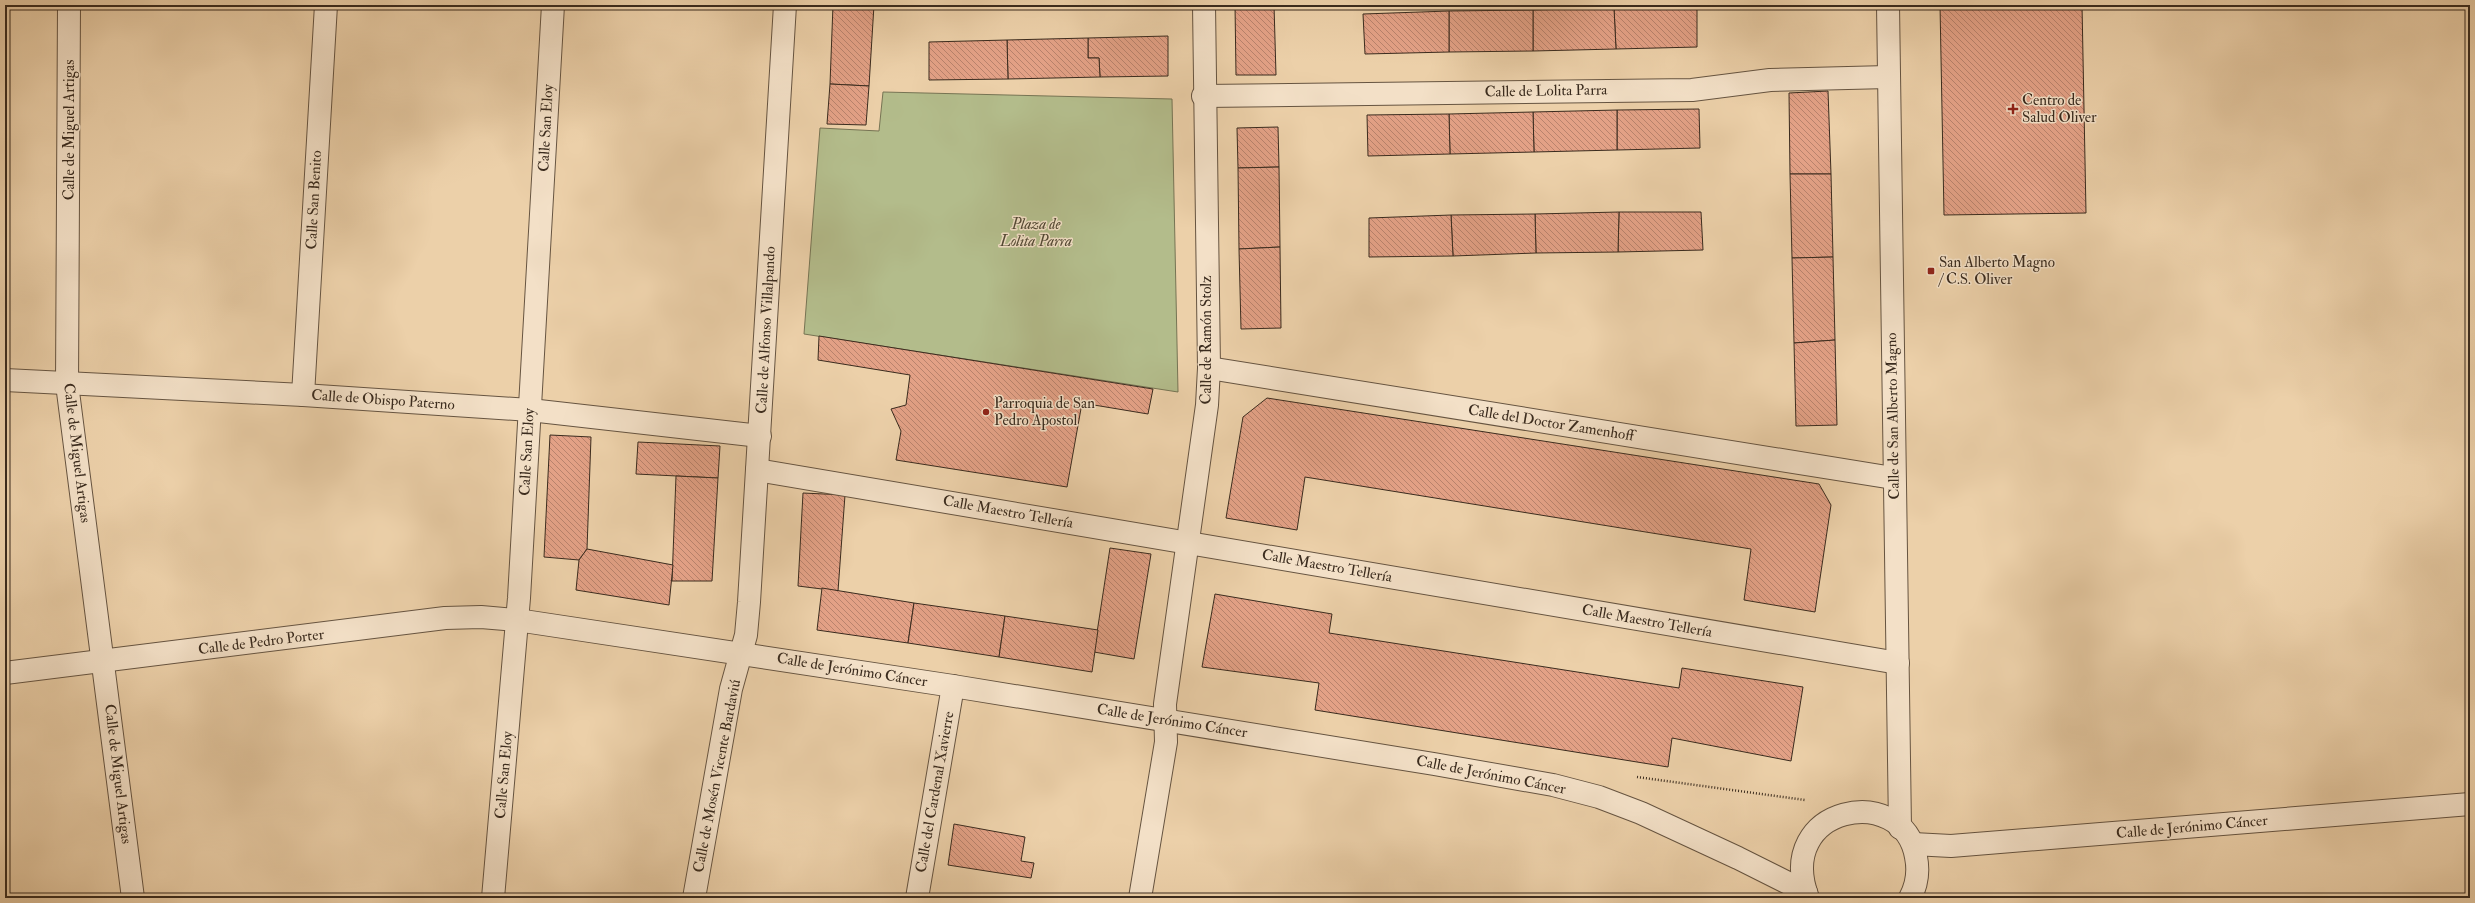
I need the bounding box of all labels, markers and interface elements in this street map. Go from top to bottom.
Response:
street label: Calle de Miguel Artigas [60,60,79,200]
street label: Calle de Lolita Parra [1484,80,1608,102]
street label: Calle San Eloy [534,83,558,172]
place label: Centro de Salud Oliver [2022,91,2097,127]
marker: Centro de Salud Oliver [2007,103,2019,115]
street label: Calle San Benito [302,150,326,250]
park label: Plaza de Lolita Parra [999,215,1072,251]
street label: Calle de Alfonso Villalpando [752,246,781,414]
place label: San Alberto Magno / C.S. Oliver [1938,253,2055,289]
marker: San Alberto Magno / C.S. Oliver [1926,266,1936,276]
street label: Calle de Ramón Stolz [1197,276,1216,404]
street label: Calle de San Alberto Magno [1882,332,1904,500]
street label: Calle de Miguel Artigas [59,382,95,524]
street label: Calle de Obispo Paterno [311,386,455,415]
place label: Parroquia de San Pedro Apostol [994,394,1095,431]
street label: Calle del Doctor Zamenhoff [1467,400,1638,446]
street label: Calle San Eloy [515,407,539,496]
marker: Parroquia de San Pedro Apostol [981,407,991,417]
street label: Calle Maestro Tellería [941,491,1076,533]
street label: Calle Maestro Tellería [1260,545,1395,587]
street label: Calle Maestro Tellería [1580,600,1715,642]
street label: Calle de Pedro Porter [197,625,325,659]
street label: Calle de Jerónimo Cáncer [775,649,929,692]
street label: Calle de Mosén Vicente Bardaviú [689,678,745,874]
street label: Calle de Jerónimo Cáncer [1095,700,1249,743]
street label: Calle de Miguel Artigas [100,703,136,845]
street label: Calle del Cardenal Xavierre [911,710,959,874]
street label: Calle San Eloy [491,730,517,820]
street label: Calle de Jerónimo Cáncer [1414,751,1568,800]
street label: Calle de Jerónimo Cáncer [2115,811,2269,844]

